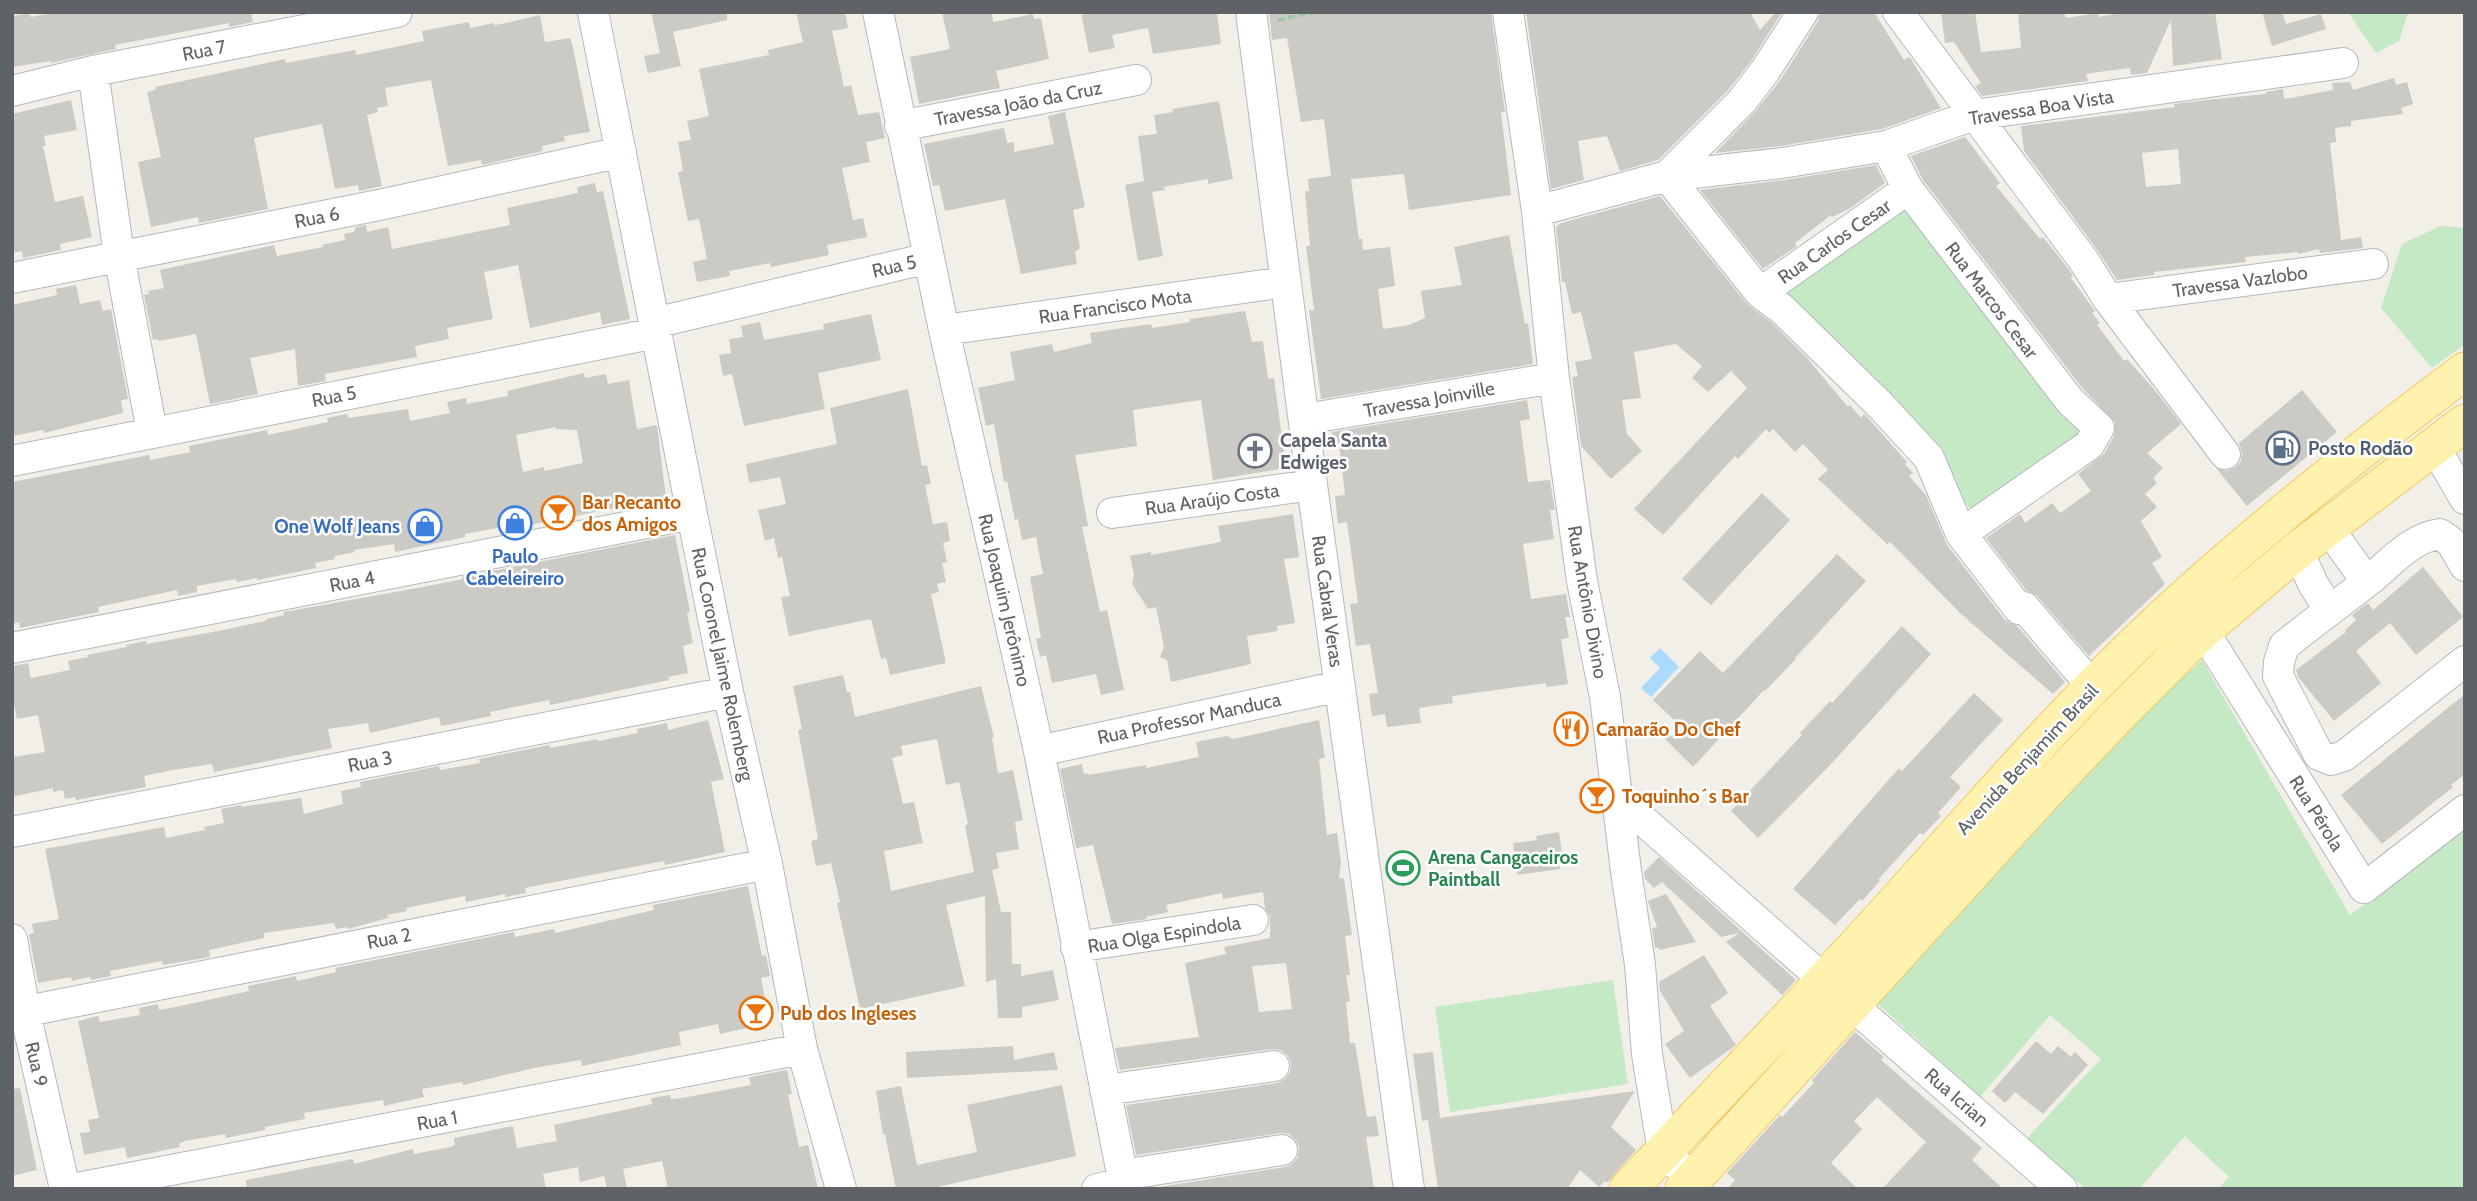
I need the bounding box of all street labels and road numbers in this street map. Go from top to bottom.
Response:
street label: Rua 7 [180,35,228,66]
street label: Travessa João da Cruz [932,76,1104,131]
street label: Travessa Boa Vista [1967,85,2115,130]
street label: Rua Carlos Cesar [1773,194,1895,289]
street label: Rua 6 [293,202,342,233]
street label: Rua Marcos Cesar [1940,237,2043,363]
street label: Rua 5 [870,250,919,283]
street label: Travessa Vazlobo [2171,261,2309,302]
street label: Rua Francisco Mota [1037,284,1193,329]
street label: Travessa Joinville [1362,377,1497,422]
street label: Rua 5 [310,381,358,412]
street label: Rua Araújo Costa [1143,479,1281,520]
street label: Rua Joaquim Jerônimo [973,512,1036,689]
street label: Rua Antônio Divino [1563,524,1612,680]
street label: Rua Cabral Veras [1307,534,1348,669]
street label: Rua Coronel Jaime Rolemberg [686,545,759,784]
street label: Rua 4 [328,566,377,597]
street label: Avenida Benjamim Brasil [1952,679,2104,839]
street label: Rua Professor Manduca [1095,688,1283,749]
street label: Rua 3 [346,746,394,777]
street label: Rua Pérola [2284,771,2349,855]
street label: Rua Olga Espindola [1086,911,1242,958]
street label: Rua 2 [365,923,413,954]
street label: Rua 9 [20,1039,53,1089]
street label: Rua Icrian [1920,1063,1993,1131]
street label: Rua 1 [415,1106,459,1135]

